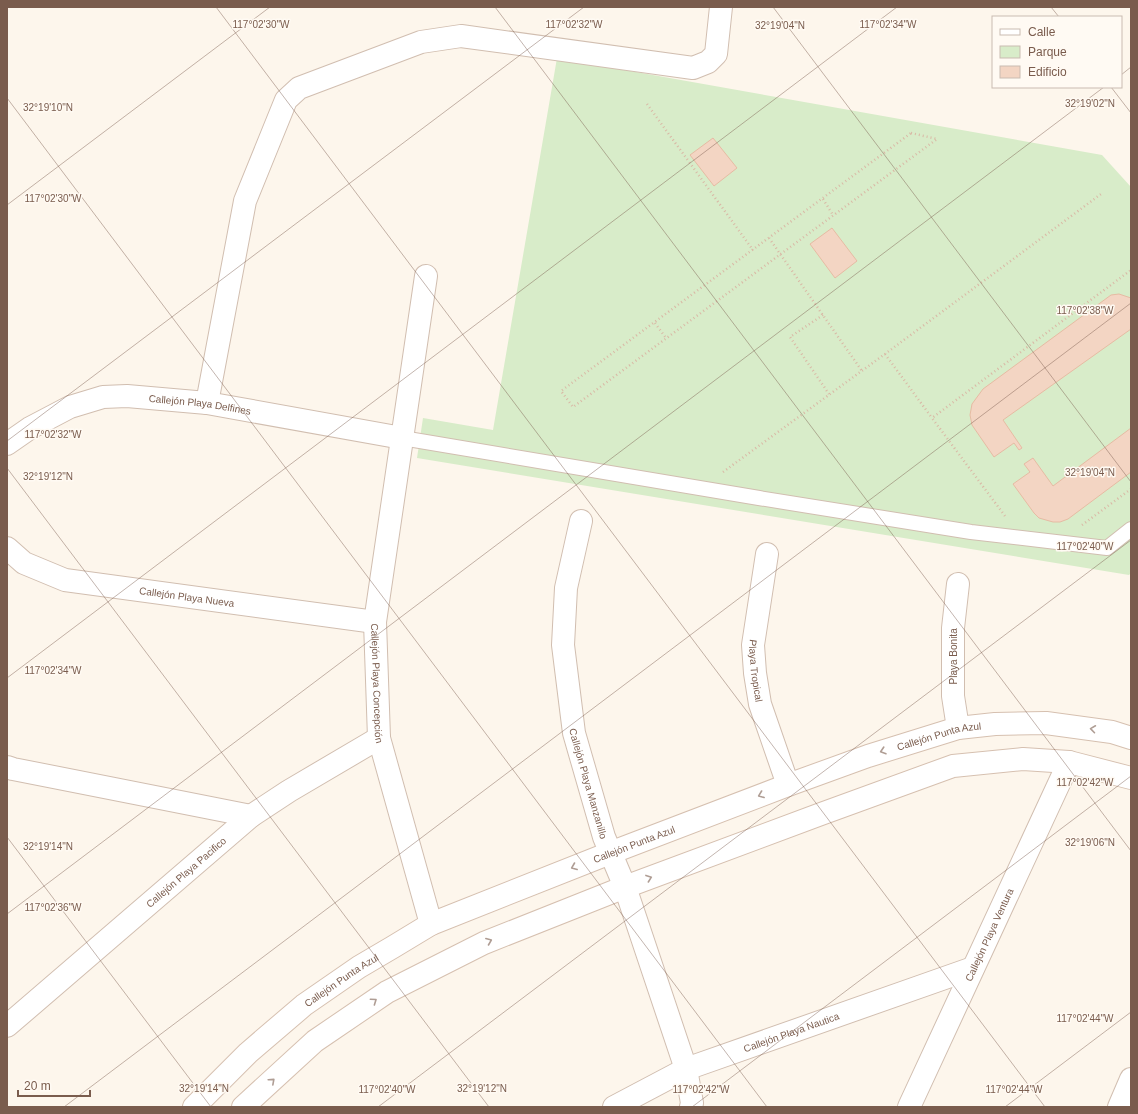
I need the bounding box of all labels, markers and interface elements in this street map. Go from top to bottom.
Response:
legend [992,16,1122,88]
text: 117°02'30"W [232,19,290,30]
text: 117°02'32"W [545,19,603,30]
text: 117°02'34"W [859,19,917,30]
text: 32°19'04"N [755,20,805,31]
text: Calle [1028,25,1056,39]
text: Parque [1028,45,1067,59]
text: Edificio [1028,65,1067,79]
text: 32°19'02"N [1065,98,1115,109]
text: 32°19'10"N [23,102,73,113]
text: 117°02'30"W [24,193,82,204]
text: 117°02'38"W [1056,305,1114,316]
street label: Callejón Playa Delfines [148,392,252,416]
text: 117°02'32"W [24,429,82,440]
text: 32°19'04"N [1065,467,1115,478]
text: 32°19'12"N [23,471,73,482]
text: 117°02'40"W [1056,541,1114,552]
street label: Callejón Playa Nueva [139,585,235,608]
street label: Callejón Playa Concepción [370,623,386,744]
street label: Playa Bonita [948,628,959,684]
street label: Playa Tropical [747,639,765,703]
text: 117°02'34"W [24,665,82,676]
street label: Callejón Punta Azul [896,720,982,752]
one-way arrow [1090,725,1096,734]
street label: Callejón Playa Manzanillo [568,728,610,841]
one-way arrow [880,746,887,755]
text: 117°02'42"W [1056,777,1114,788]
one-way arrow [758,790,765,798]
street label: Callejón Punta Azul [591,823,676,865]
street label: Callejón Playa Pacifico [144,834,228,909]
text: 32°19'06"N [1065,837,1115,848]
text: 32°19'14"N [23,841,73,852]
one-way arrow [571,862,578,870]
one-way arrow [645,874,652,882]
street label: Callejón Playa Ventura [963,886,1015,983]
text: 117°02'36"W [24,902,82,913]
one-way arrow [484,938,492,946]
street label: Callejón Punta Azul [302,951,380,1009]
one-way arrow [369,999,376,1006]
street label: Callejón Playa Nautica [742,1010,841,1054]
text: 117°02'44"W [1056,1013,1114,1024]
scale bar [18,1072,90,1098]
one-way arrow [267,1078,274,1085]
text: 20 m [24,1079,51,1093]
text: 32°19'14"N [179,1083,229,1094]
text: 32°19'12"N [457,1083,507,1094]
text: 117°02'40"W [358,1084,416,1095]
text: 117°02'42"W [672,1084,730,1095]
text: 117°02'44"W [985,1084,1043,1095]

